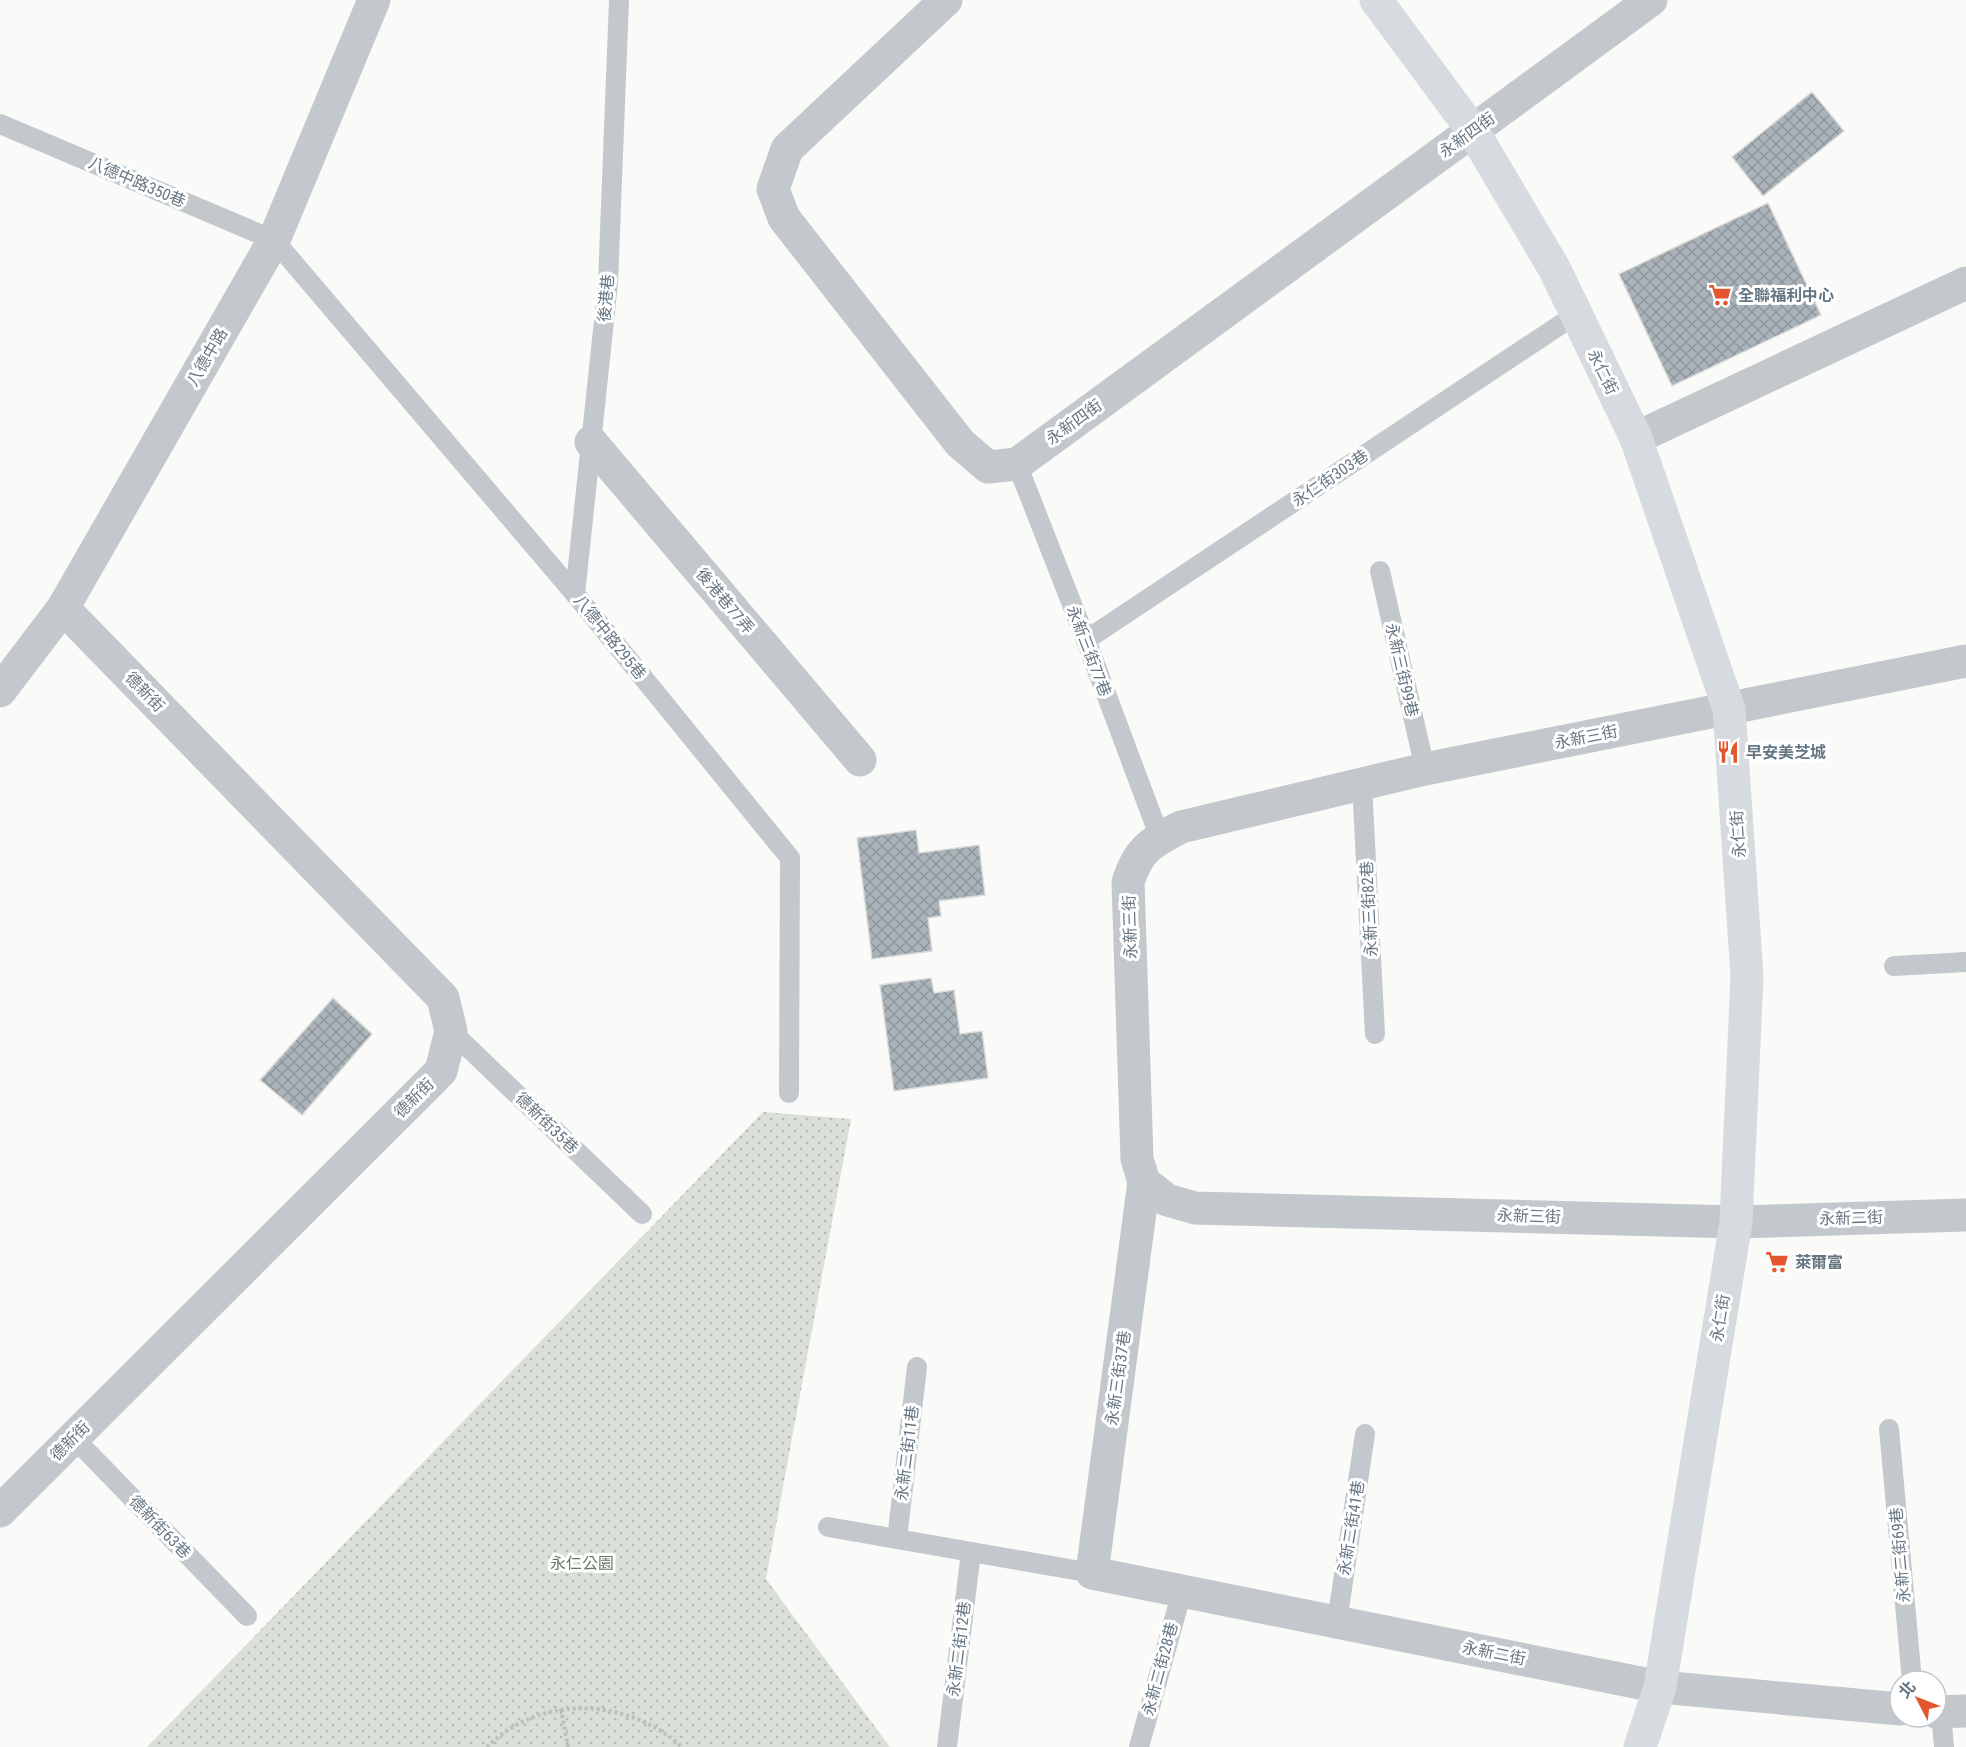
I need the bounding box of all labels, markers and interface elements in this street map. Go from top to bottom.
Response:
street label: 永新四街 [1436,109,1498,161]
street label: 八德中路350巷 [86,153,188,211]
street label: 後港巷 [594,273,618,323]
supermarket icon: 全聯福利中心 [1707,282,1733,308]
place label: 全聯福利中心 [1738,286,1834,305]
street label: 八德中路 [183,325,231,389]
street label: 永仁街 [1584,346,1622,398]
street label: 永新四街 [1043,396,1105,448]
street label: 永仁街303巷 [1288,446,1372,510]
street label: 後港巷77弄 [692,564,758,638]
street label: 八德中路295巷 [570,591,650,683]
street label: 永新三街77巷 [1063,603,1115,699]
street label: 永新三街99巷 [1382,621,1422,719]
street label: 德新街 [121,668,169,716]
street label: 永新三街 [1553,722,1619,752]
restaurant icon: 早安美芝城 [1715,739,1741,765]
place label: 早安美芝城 [1746,743,1826,762]
street label: 永仁街 [1727,809,1749,859]
street label: 永新三街82巷 [1357,861,1381,957]
street label: 永新三街 [1119,895,1141,959]
street label: 德新街 [390,1074,438,1122]
street label: 德新街35巷 [512,1088,582,1158]
street label: 永新三街 [1497,1205,1561,1227]
street label: 永新二街 [1819,1207,1883,1229]
supermarket icon: 萊爾富 [1764,1249,1790,1275]
place label: 萊爾富 [1795,1253,1843,1272]
street label: 永仁街 [1707,1293,1733,1343]
street label: 永新三街37巷 [1102,1329,1134,1427]
street label: 永新二街11巷 [892,1404,922,1502]
street label: 德新街 [46,1417,94,1465]
street label: 永新二街41巷 [1334,1479,1368,1577]
street label: 德新街63巷 [125,1492,195,1562]
street label: 永新二街69巷 [1886,1506,1914,1604]
park label: 永仁公園 [550,1554,614,1573]
street label: 永新二街12巷 [944,1600,974,1698]
street label: 永新二街28巷 [1138,1620,1182,1718]
street label: 永新二街 [1461,1638,1527,1668]
north arrow [1888,1669,1948,1729]
text: 北 [1895,1677,1920,1702]

